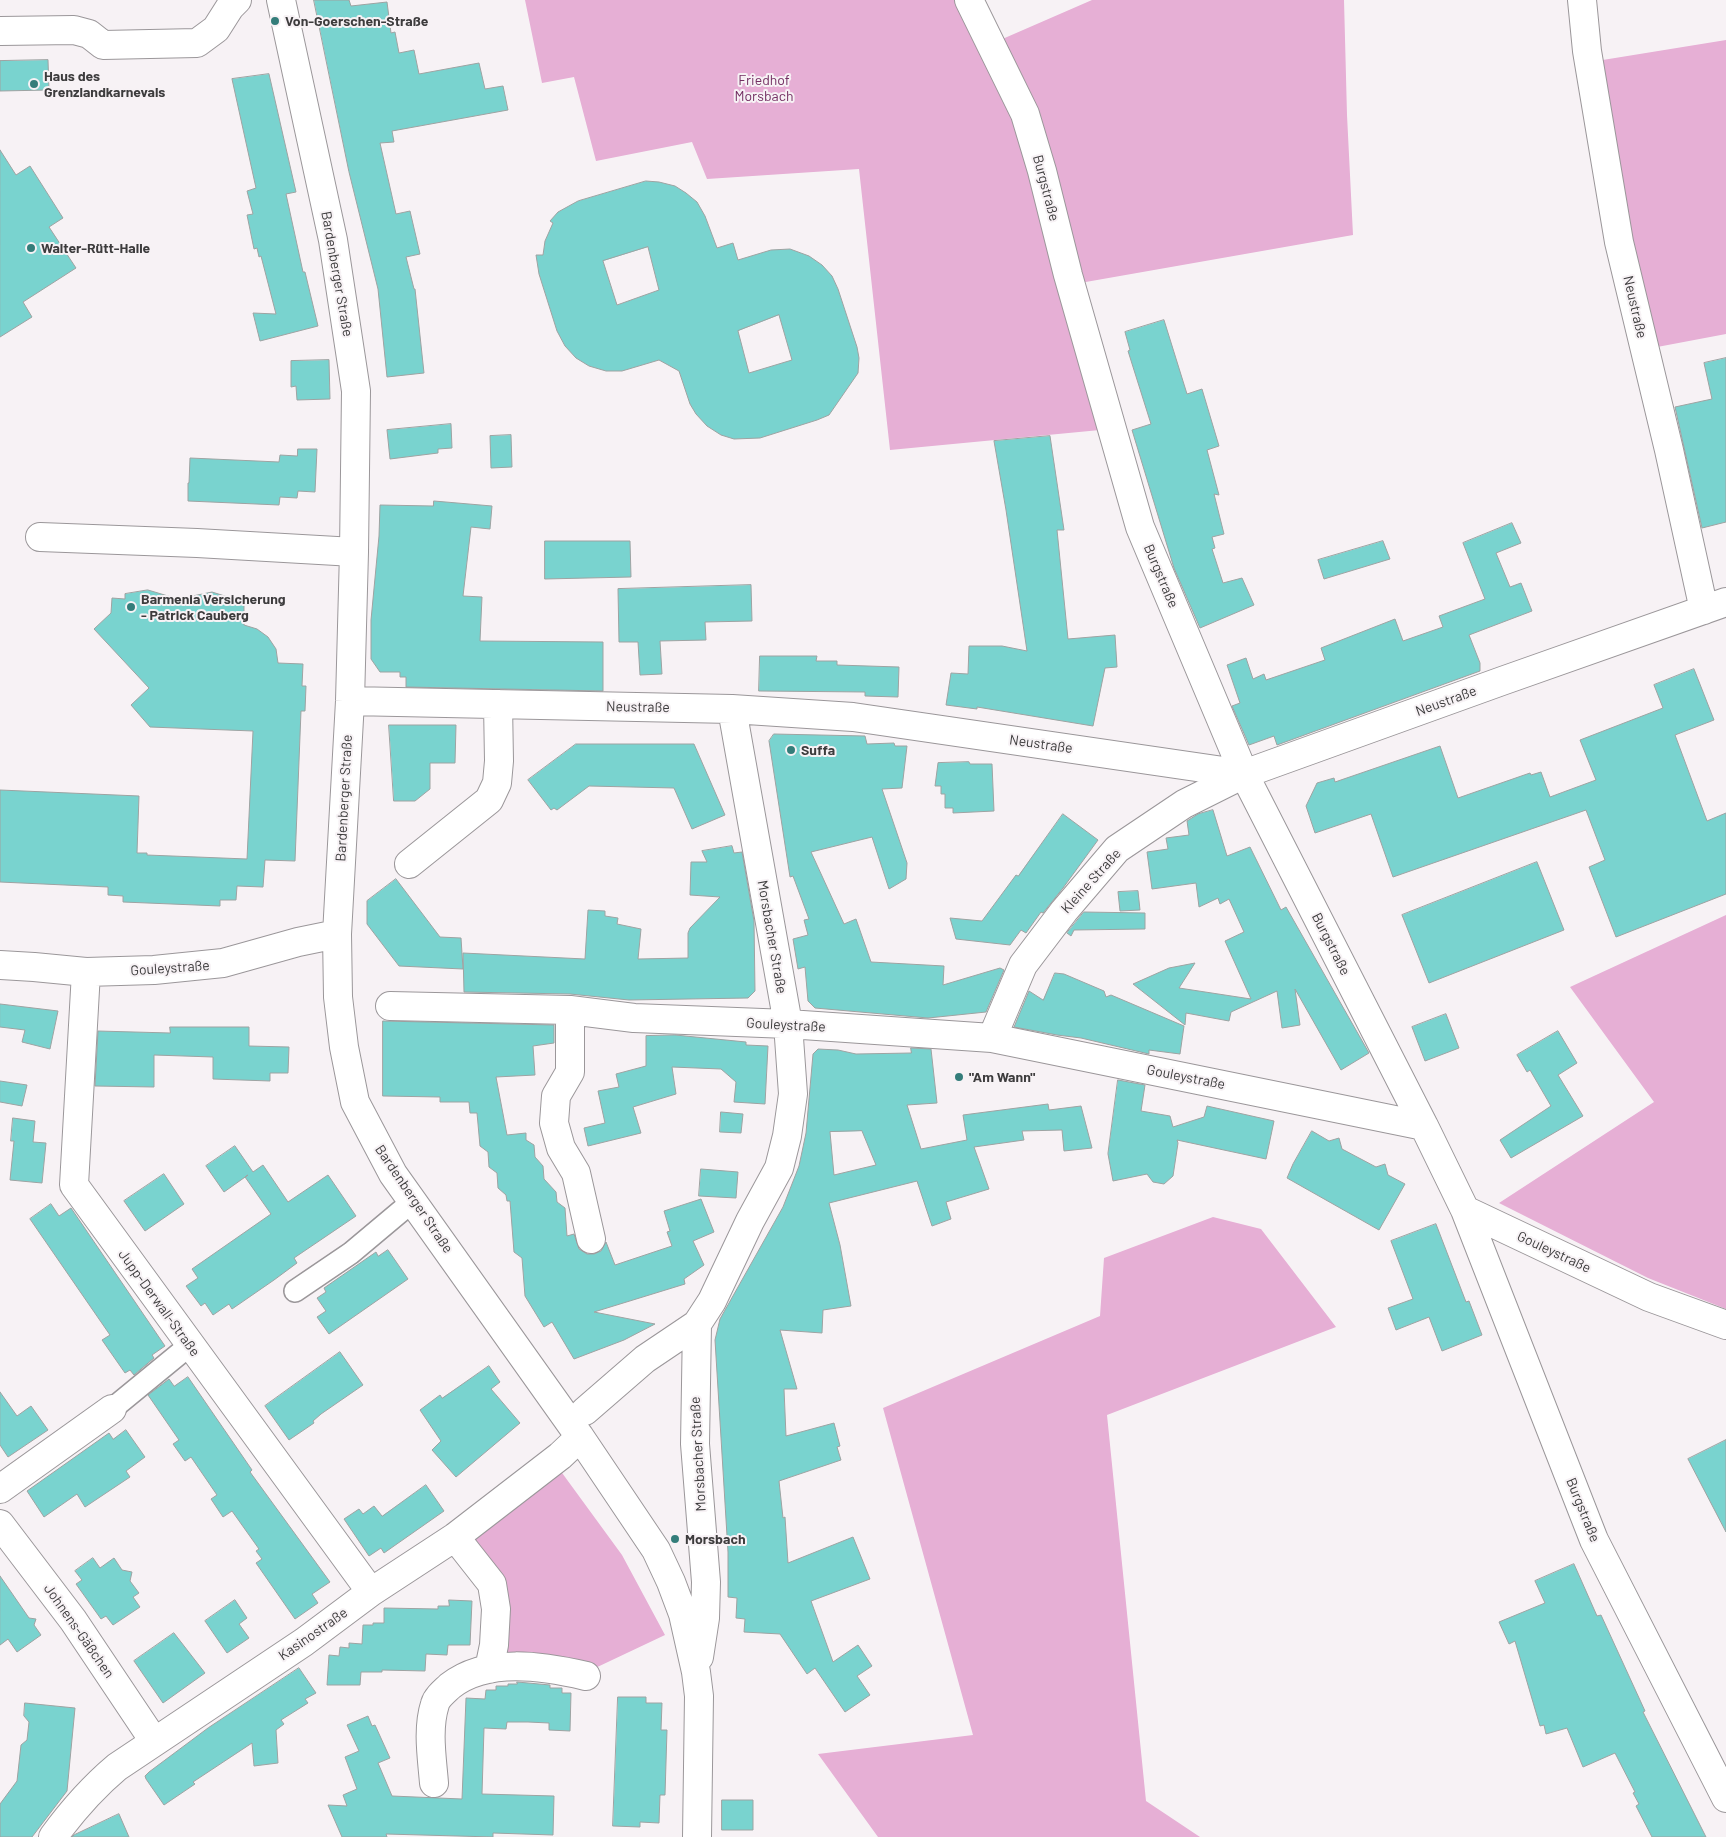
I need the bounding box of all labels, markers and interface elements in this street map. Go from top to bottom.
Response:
place label: Von-Goerschen-Straße [285,13,428,29]
marker: Von-Goerschen-Straße [269,15,281,27]
place label: Haus des Grenzlandkarnevals [44,68,165,100]
park label: Friedhof Morsbach [734,72,794,104]
marker: Haus des Grenzlandkarnevals [28,78,40,90]
street label: Burgstraße [1029,153,1063,223]
street label: Bardenberger Straße [318,210,356,338]
place label: Walter-Rütt-Halle [41,240,150,256]
marker: Walter-Rütt-Halle [25,242,37,254]
street label: Neustraße [1620,274,1650,340]
street label: Burgstraße [1140,542,1182,610]
place label: Barmenia Versicherung - Patrick Cauberg [141,591,286,624]
marker: Barmenia Versicherung - Patrick Cauberg [125,601,137,613]
street label: Neustraße [1413,682,1479,720]
street label: Neustraße [606,698,670,716]
street label: Neustraße [1008,731,1074,757]
street label: Bardenberger Straße [332,734,356,862]
place label: Suffa [801,742,835,758]
marker: Suffa [785,744,797,756]
street label: Kleine Straße [1058,845,1124,917]
street label: Morsbacher Straße [754,879,790,995]
street label: Burgstraße [1308,910,1354,978]
street label: Gouleystraße [130,957,210,979]
street label: Gouleystraße [746,1015,826,1035]
street label: Gouleystraße [1145,1061,1227,1093]
place label: "Am Wann" [969,1069,1035,1085]
marker: "Am Wann" [953,1071,965,1083]
street label: Bardenberger Straße [372,1142,456,1256]
street label: Gouleystraße [1514,1228,1594,1276]
street label: Jupp-Derwall-Straße [115,1246,203,1360]
street label: Morsbacher Straße [687,1396,709,1512]
street label: Burgstraße [1563,1475,1603,1545]
place label: Morsbach [685,1531,746,1547]
marker: Morsbach [669,1533,681,1545]
street label: Johnens-Gäßchen [40,1581,118,1681]
street label: Kasinostraße [275,1604,351,1664]

